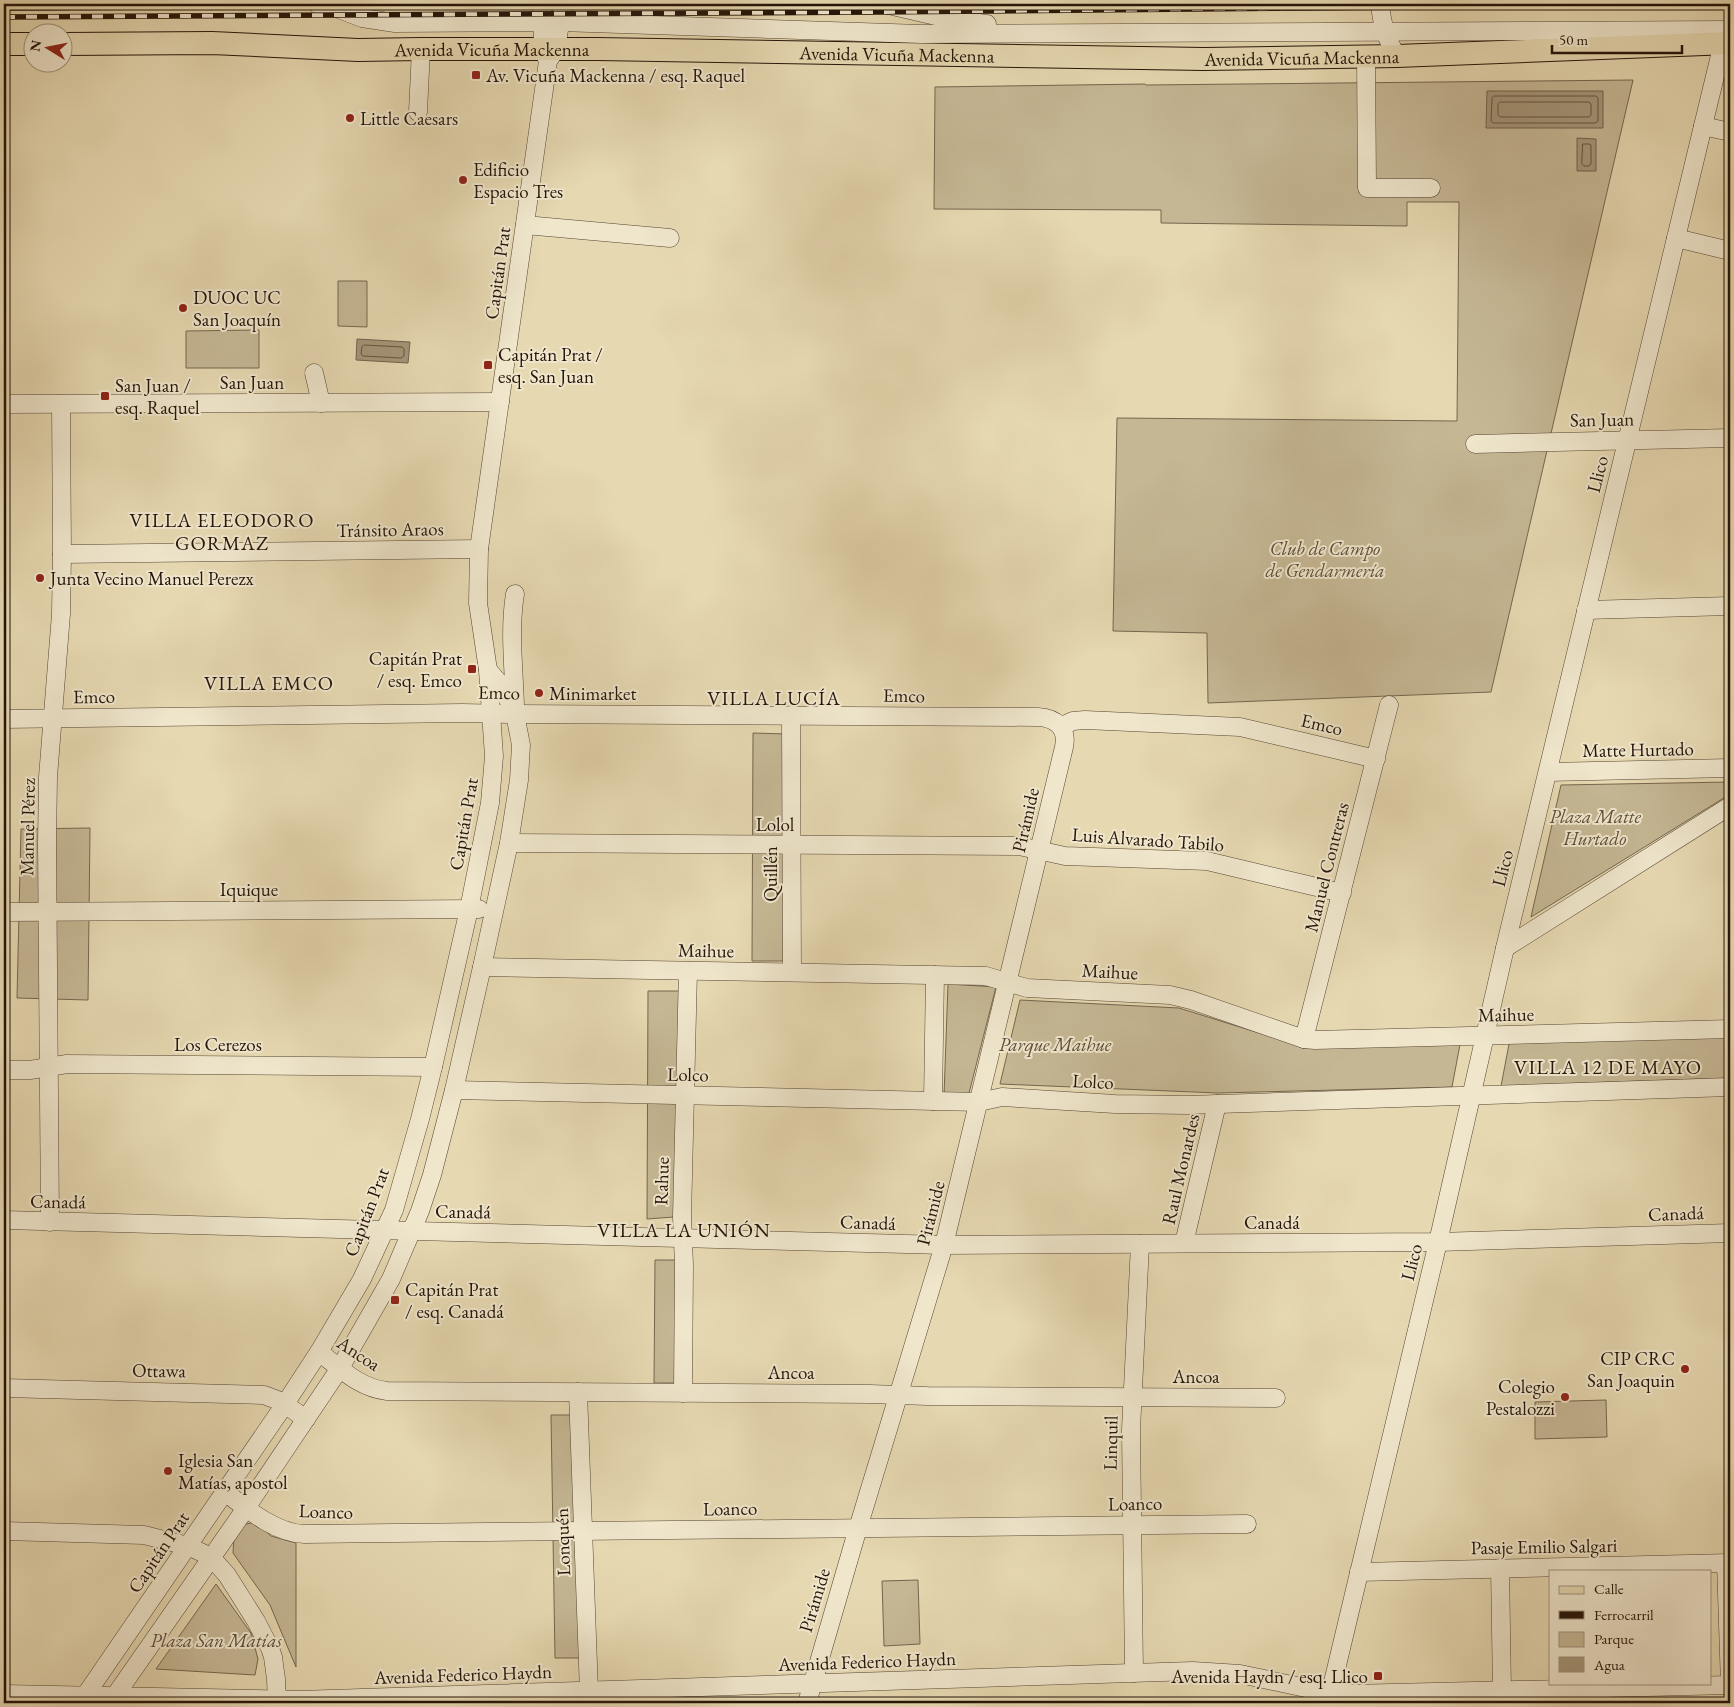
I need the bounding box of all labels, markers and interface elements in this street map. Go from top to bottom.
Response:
north arrow [22,22,72,72]
scale bar [1552,22,1682,54]
text: 50 m [1559,30,1588,49]
street label: Avenida Vicuña Mackenna [393,37,590,62]
text: N [25,38,45,53]
street label: Avenida Vicuña Mackenna [798,40,995,69]
street label: Avenida Vicuña Mackenna [1203,44,1400,72]
place label: Av. Vicuña Mackenna / esq. Raquel [485,63,745,88]
marker: Av. Vicuña Mackenna / esq. Raquel [470,69,482,81]
place label: Little Caesars [360,106,458,131]
marker: Little Caesars [344,112,356,124]
place label: Edificio Espacio Tres [473,157,563,204]
marker: Edificio Espacio Tres [457,174,469,186]
street label: Capitán Prat [479,225,516,321]
place label: DUOC UC San Joaquín [193,285,281,332]
marker: DUOC UC San Joaquín [177,302,189,314]
place label: Capitán Prat / esq. San Juan [498,342,603,389]
marker: Capitán Prat / esq. San Juan [482,359,494,371]
street label: San Juan [220,370,284,395]
place label: San Juan / esq. Raquel [115,373,200,420]
marker: San Juan / esq. Raquel [99,390,111,402]
street label: San Juan [1570,406,1634,433]
street label: Llico [1581,453,1614,495]
district label: VILLA ELEODORO GORMAZ [130,507,314,556]
street label: Tránsito Araos [336,516,444,543]
park label: Club de Campo de Gendarmería [1265,536,1385,583]
place label: Junta Vecino Manuel Perezx [48,566,255,591]
marker: Junta Vecino Manuel Perezx [34,572,46,584]
place label: Capitán Prat / esq. Emco [369,646,462,693]
marker: Capitán Prat / esq. Emco [466,663,478,675]
district label: VILLA EMCO [204,670,334,696]
street label: Emco [478,680,520,705]
place label: Minimarket [549,681,636,706]
street label: Emco [883,683,925,708]
street label: Emco [73,684,115,709]
district label: VILLA LUCÍA [707,685,841,711]
marker: Minimarket [533,687,545,699]
street label: Emco [1298,708,1345,741]
street label: Matte Hurtado [1582,736,1694,763]
street label: Capitán Prat [443,776,484,872]
street label: Manuel Pérez [14,777,41,876]
street label: Pirámide [1006,785,1045,855]
street label: Manuel Contreras [1298,800,1355,935]
park label: Plaza Matte Hurtado [1549,804,1641,851]
street label: Lolol [756,812,795,837]
street label: Luis Alvarado Tabilo [1071,822,1225,857]
street label: Quillén [758,846,783,902]
street label: Llico [1486,847,1519,889]
street label: Iquique [220,877,278,902]
street label: Maihue [678,938,734,963]
street label: Maihue [1081,958,1139,985]
street label: Maihue [1478,1002,1534,1027]
street label: Los Cerezos [174,1032,262,1057]
park label: Parque Maihue [999,1032,1112,1058]
district label: VILLA 12 DE MAYO [1514,1054,1702,1080]
street label: Lolco [667,1062,709,1087]
street label: Lolco [1072,1068,1114,1095]
street label: Raul Monardes [1156,1111,1205,1227]
street label: Rahue [648,1156,675,1206]
street label: Capitán Prat [338,1164,395,1260]
street label: Pirámide [910,1178,951,1248]
street label: Canadá [30,1189,87,1214]
street label: Canadá [435,1199,492,1224]
street label: Canadá [1648,1200,1705,1227]
street label: Canadá [840,1209,897,1236]
street label: Canadá [1244,1210,1300,1235]
district label: VILLA LA UNIÓN [597,1217,771,1243]
street label: Llico [1395,1241,1428,1283]
place label: Capitán Prat / esq. Canadá [405,1277,504,1324]
marker: Capitán Prat / esq. Canadá [389,1294,401,1306]
street label: Ancoa [331,1330,386,1377]
place label: CIP CRC San Joaquin [1587,1346,1675,1393]
street label: Ottawa [132,1358,187,1383]
street label: Ancoa [766,1360,815,1385]
marker: CIP CRC San Joaquin [1679,1363,1691,1375]
street label: Ancoa [1171,1364,1220,1389]
place label: Colegio Pestalozzi [1486,1374,1555,1421]
marker: Colegio Pestalozzi [1559,1391,1571,1403]
street label: Linquil [1098,1415,1123,1471]
place label: Iglesia San Matías, apostol [178,1448,288,1495]
marker: Iglesia San Matías, apostol [162,1465,174,1477]
street label: Loanco [1108,1491,1162,1516]
street label: Loanco [703,1496,757,1521]
street label: Loanco [298,1498,354,1525]
street label: Capitán Prat [122,1507,195,1598]
street label: Lonquén [549,1508,576,1576]
street label: Pasaje Emilio Salgari [1471,1533,1618,1560]
street label: Pirámide [793,1565,836,1635]
legend [1549,1570,1712,1684]
text: Calle [1594,1579,1624,1598]
text: Ferrocarril [1594,1605,1654,1624]
park label: Plaza San Matías [150,1628,283,1653]
text: Parque [1594,1629,1634,1648]
street label: Avenida Federico Haydn [777,1646,956,1677]
text: Agua [1593,1655,1625,1674]
street label: Avenida Federico Haydn [373,1659,552,1690]
place label: Avenida Haydn / esq. Llico [1170,1664,1368,1689]
marker: Avenida Haydn / esq. Llico [1372,1670,1384,1682]

